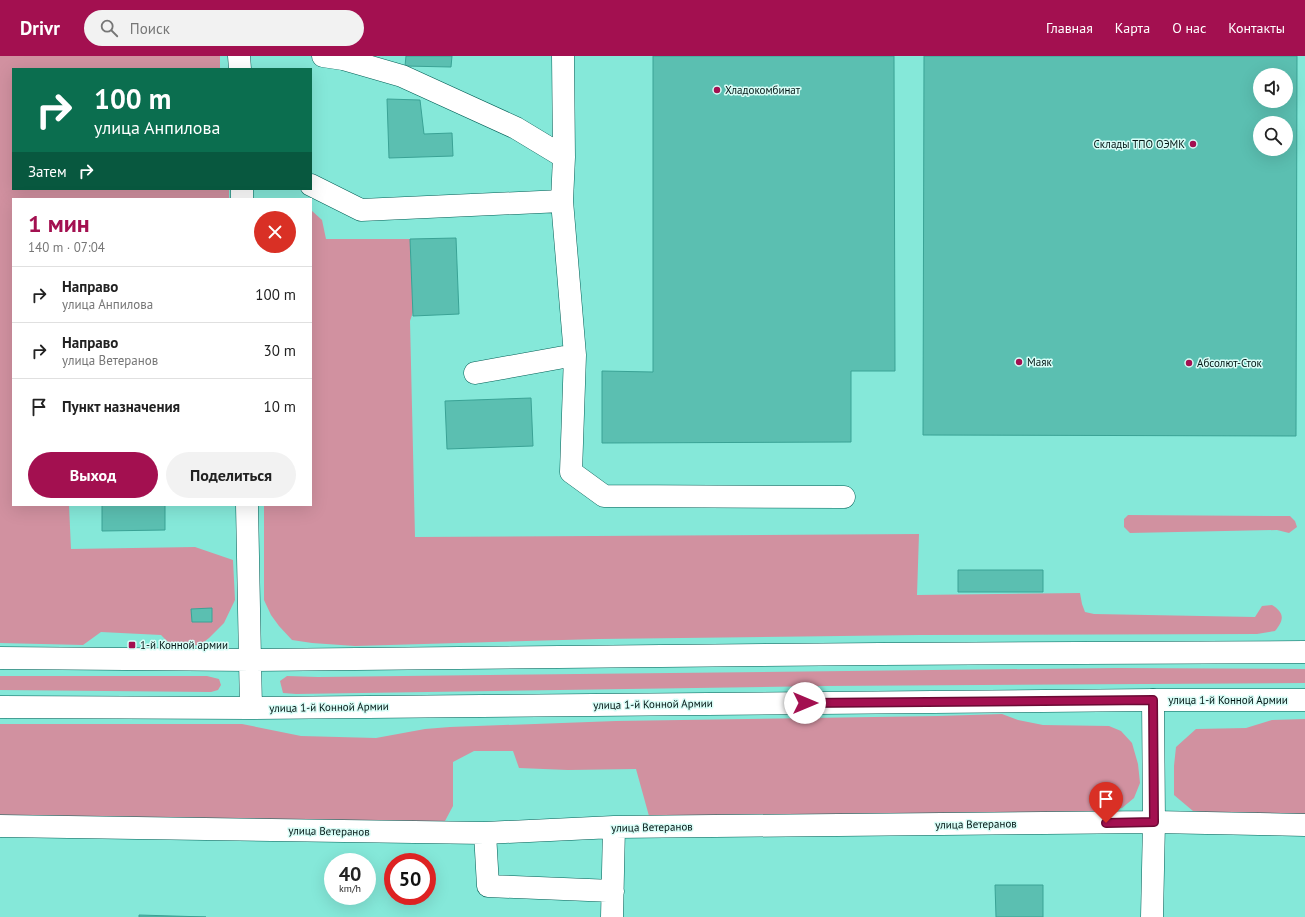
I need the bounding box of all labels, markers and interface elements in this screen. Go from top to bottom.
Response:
search box [84,10,364,46]
text: Drivr [20,16,60,40]
icon: search [98,17,120,39]
text: Поиск [130,19,170,38]
text: Главная [1046,19,1093,37]
text: Карта [1115,19,1150,37]
text: О нас [1172,19,1206,37]
text: Контакты [1228,19,1285,37]
map controls [1253,68,1293,156]
button: sound [1253,68,1293,108]
text: 100 m [94,80,171,117]
place label: Хладокомбинат [725,83,801,97]
icon: right [28,84,80,136]
marker: Хладокомбинат [712,85,722,95]
text: улица Анпилова [94,116,220,139]
button: search [1253,116,1293,156]
place label: Склады ТПО ОЭМК [1094,137,1185,151]
marker: Склады ТПО ОЭМК [1188,139,1198,149]
icon: right [75,160,97,182]
text: Затем [28,162,67,181]
text: 1 мин [28,208,90,239]
button: close [254,211,296,253]
text: 140 m · 07:04 [28,239,105,256]
text: Направо [62,277,118,296]
icon: right [28,284,50,306]
text: 100 m [255,285,296,304]
text: улица Анпилова [62,296,153,313]
text: Направо [62,333,118,352]
icon: right [28,340,50,362]
text: 30 m [263,341,296,360]
text: улица Ветеранов [62,352,158,369]
place label: Маяк [1027,355,1052,369]
place label: Абсолют-Сток [1197,356,1263,370]
marker: Маяк [1014,357,1024,367]
marker: Абсолют-Сток [1184,358,1194,368]
icon: arrive [28,396,50,418]
text: Пункт назначения [62,397,180,416]
text: 10 m [263,397,296,416]
button: Выход [28,452,158,498]
button: Поделиться [166,452,296,498]
place label: 1-й Конной армии [140,638,228,652]
marker: 1-й Конной армии [127,640,137,650]
position arrow [784,682,826,724]
street label: улица 1-й Конной Армии [1168,693,1288,707]
street label: улица 1-й Конной Армии [593,696,713,712]
street label: улица 1-й Конной Армии [269,699,389,715]
pin [1089,782,1123,823]
icon: arrive [1095,788,1117,810]
street label: улица Ветеранов [935,816,1017,832]
street label: улица Ветеранов [611,819,693,835]
street label: улица Ветеранов [288,823,370,839]
speed limit sign: 50 [384,853,436,905]
text: 40 [339,861,361,887]
text: km/h [339,882,361,895]

